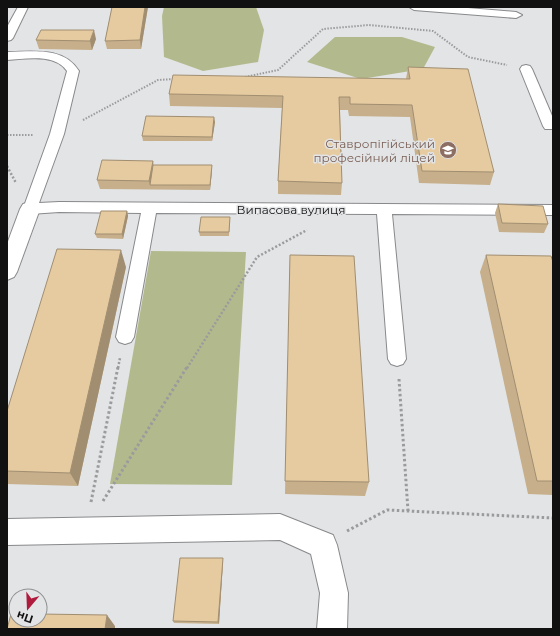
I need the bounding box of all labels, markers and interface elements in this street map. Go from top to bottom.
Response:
place label: Ставропігійський професійний ліцей [313,136,435,165]
school or university icon: Ставропігійський професійний ліцей [438,140,458,160]
street label: Випасова вулиця [236,202,346,217]
north arrow [8,588,48,628]
text: Пн [15,608,35,627]

